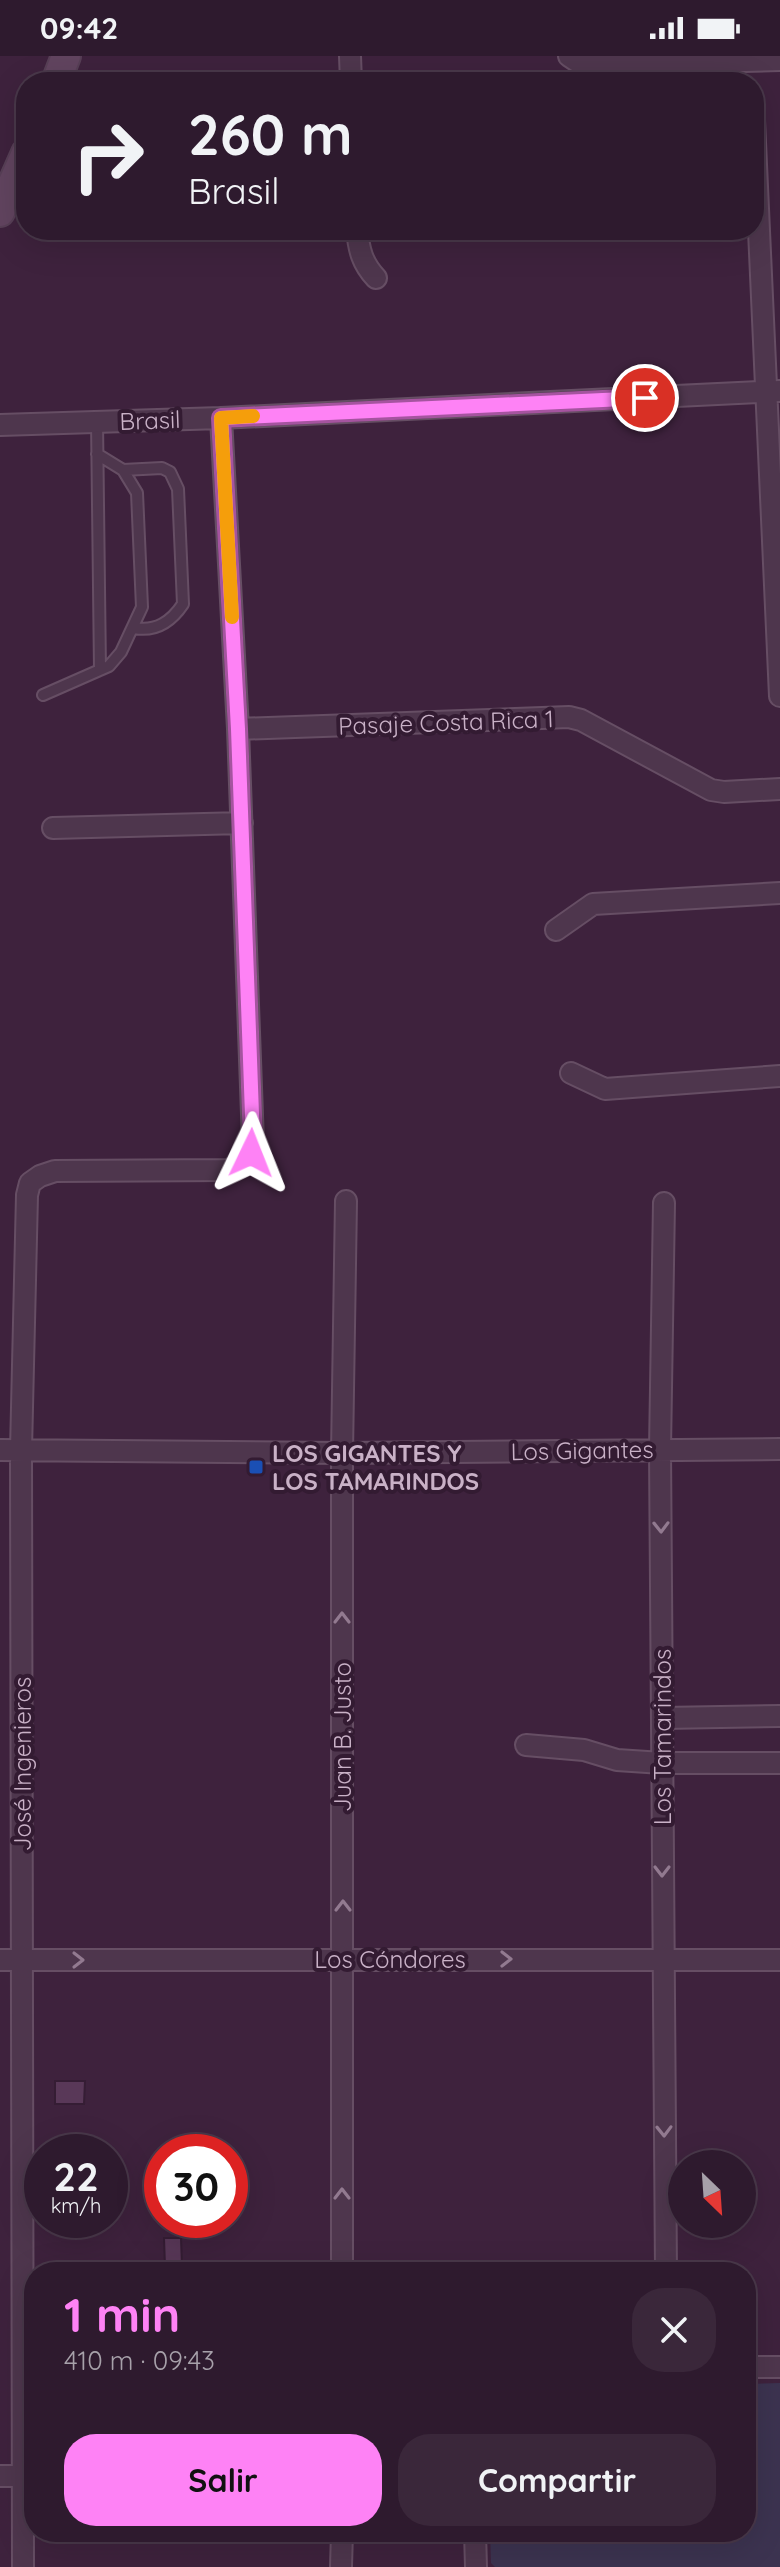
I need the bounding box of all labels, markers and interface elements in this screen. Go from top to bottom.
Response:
text: 09:42 [40,9,118,47]
text: 260 m [188,99,353,169]
icon: right [56,104,160,208]
text: Brasil [188,168,280,213]
pin [611,364,679,432]
icon: arrive [623,376,667,420]
street label: Brasil [119,404,181,436]
street label: Pasaje Costa Rica 1 [338,703,554,741]
position arrow [209,1111,293,1195]
street label: Los Gigantes [510,1434,654,1466]
place label: LOS GIGANTES Y LOS TAMARINDOS [272,1438,479,1496]
marker: LOS GIGANTES Y LOS TAMARINDOS [247,1458,265,1476]
one-way arrow [652,1521,670,1534]
one-way arrow [333,1611,351,1624]
street label: Los Tamarindos [647,1649,677,1825]
street label: Juan B. Justo [327,1662,357,1812]
street label: José Ingenieros [7,1677,37,1851]
one-way arrow [653,1865,671,1878]
one-way arrow [334,1899,351,1912]
street label: Los Cóndores [314,1944,466,1974]
one-way arrow [500,1950,513,1968]
one-way arrow [72,1951,85,1969]
one-way arrow [655,2125,673,2138]
speed limit sign: 30 [144,2134,248,2238]
north arrow [668,2150,756,2238]
map controls [668,2150,756,2238]
text: 22 [53,2151,99,2201]
one-way arrow [333,2187,351,2200]
text: km/h [51,2193,101,2218]
text: 1 min [64,2284,180,2344]
button: close [632,2288,716,2372]
text: 410 m · 09:43 [64,2344,215,2377]
button: Salir [64,2434,382,2526]
button: Compartir [398,2434,716,2526]

